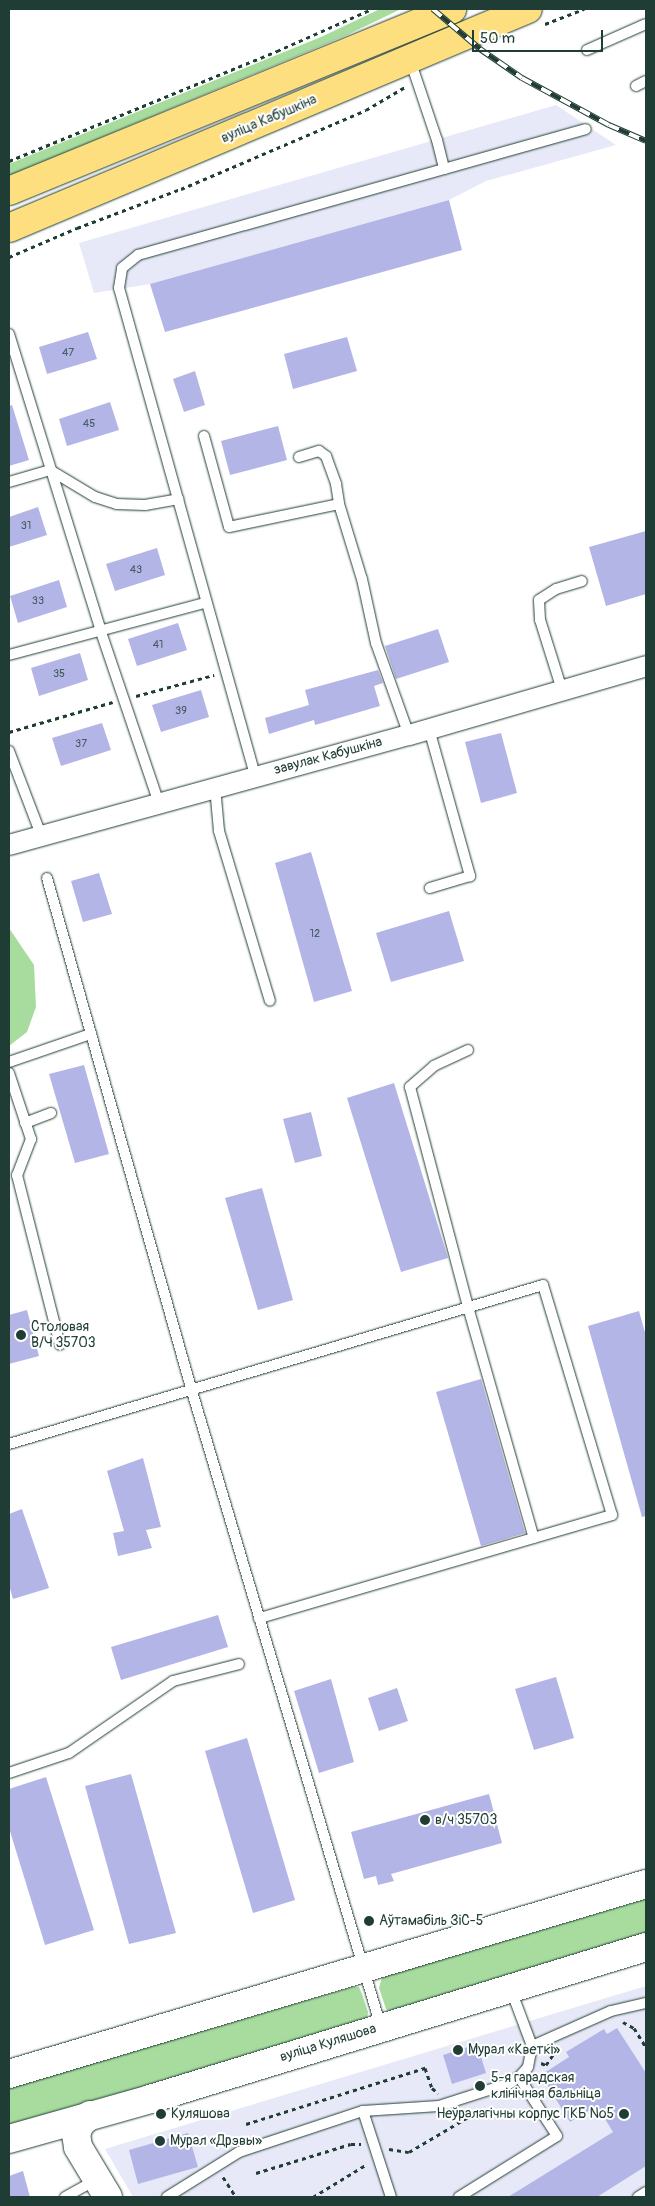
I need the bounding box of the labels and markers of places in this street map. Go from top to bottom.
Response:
place label: Столовая В/Ч 35703 [31,1319,96,1351]
marker: Столовая В/Ч 35703 [15,1329,27,1341]
place label: в/ч 35703 [435,1812,497,1828]
marker: в/ч 35703 [419,1814,431,1826]
place label: Аўтамабіль ЗіС-5 [379,1913,483,1929]
marker: Аўтамабіль ЗіС-5 [363,1915,375,1927]
place label: Мурал «Кветкі» [468,2042,560,2058]
marker: Мурал «Кветкі» [452,2044,464,2056]
place label: 5-я гарадская клінічная бальніца [491,2070,601,2102]
marker: 5-я гарадская клінічная бальніца [473,2079,487,2093]
place label: Куляшова [171,2106,230,2122]
place label: Неўралагічны корпус ГКБ №5 [436,2106,614,2122]
marker: Куляшова [155,2108,167,2120]
marker: Неўралагічны корпус ГКБ №5 [618,2108,630,2120]
place label: Мурал «Дрэвы» [170,2133,262,2149]
marker: Мурал «Дрэвы» [154,2135,166,2147]

